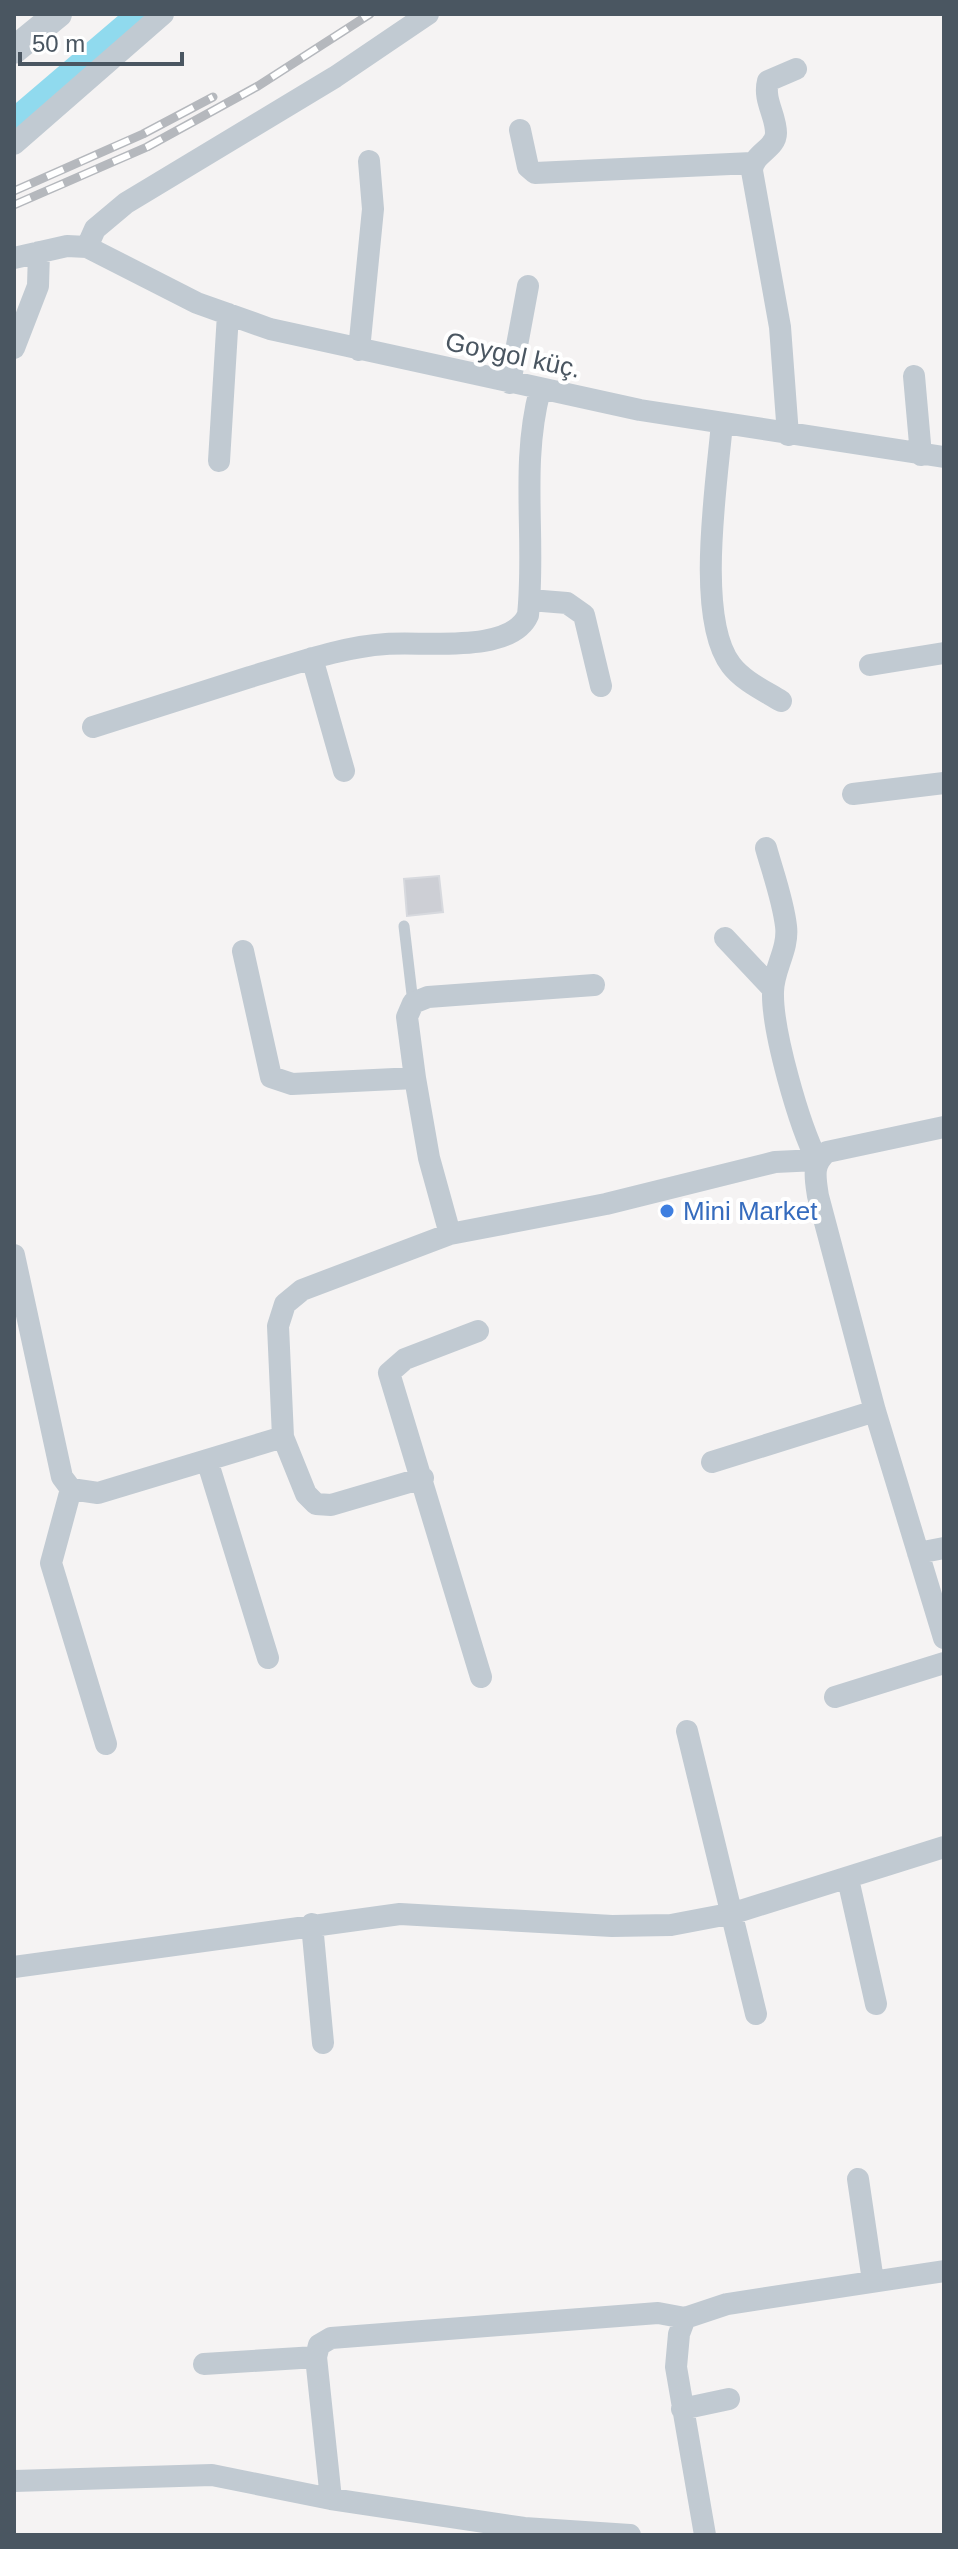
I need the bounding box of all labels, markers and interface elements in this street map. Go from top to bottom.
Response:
scale bar [20,16,182,66]
text: 50 m [32,30,85,57]
street label: Goygol küç. [443,326,583,384]
place label: Mini Market [683,1196,818,1226]
marker: Mini Market [658,1202,676,1220]

